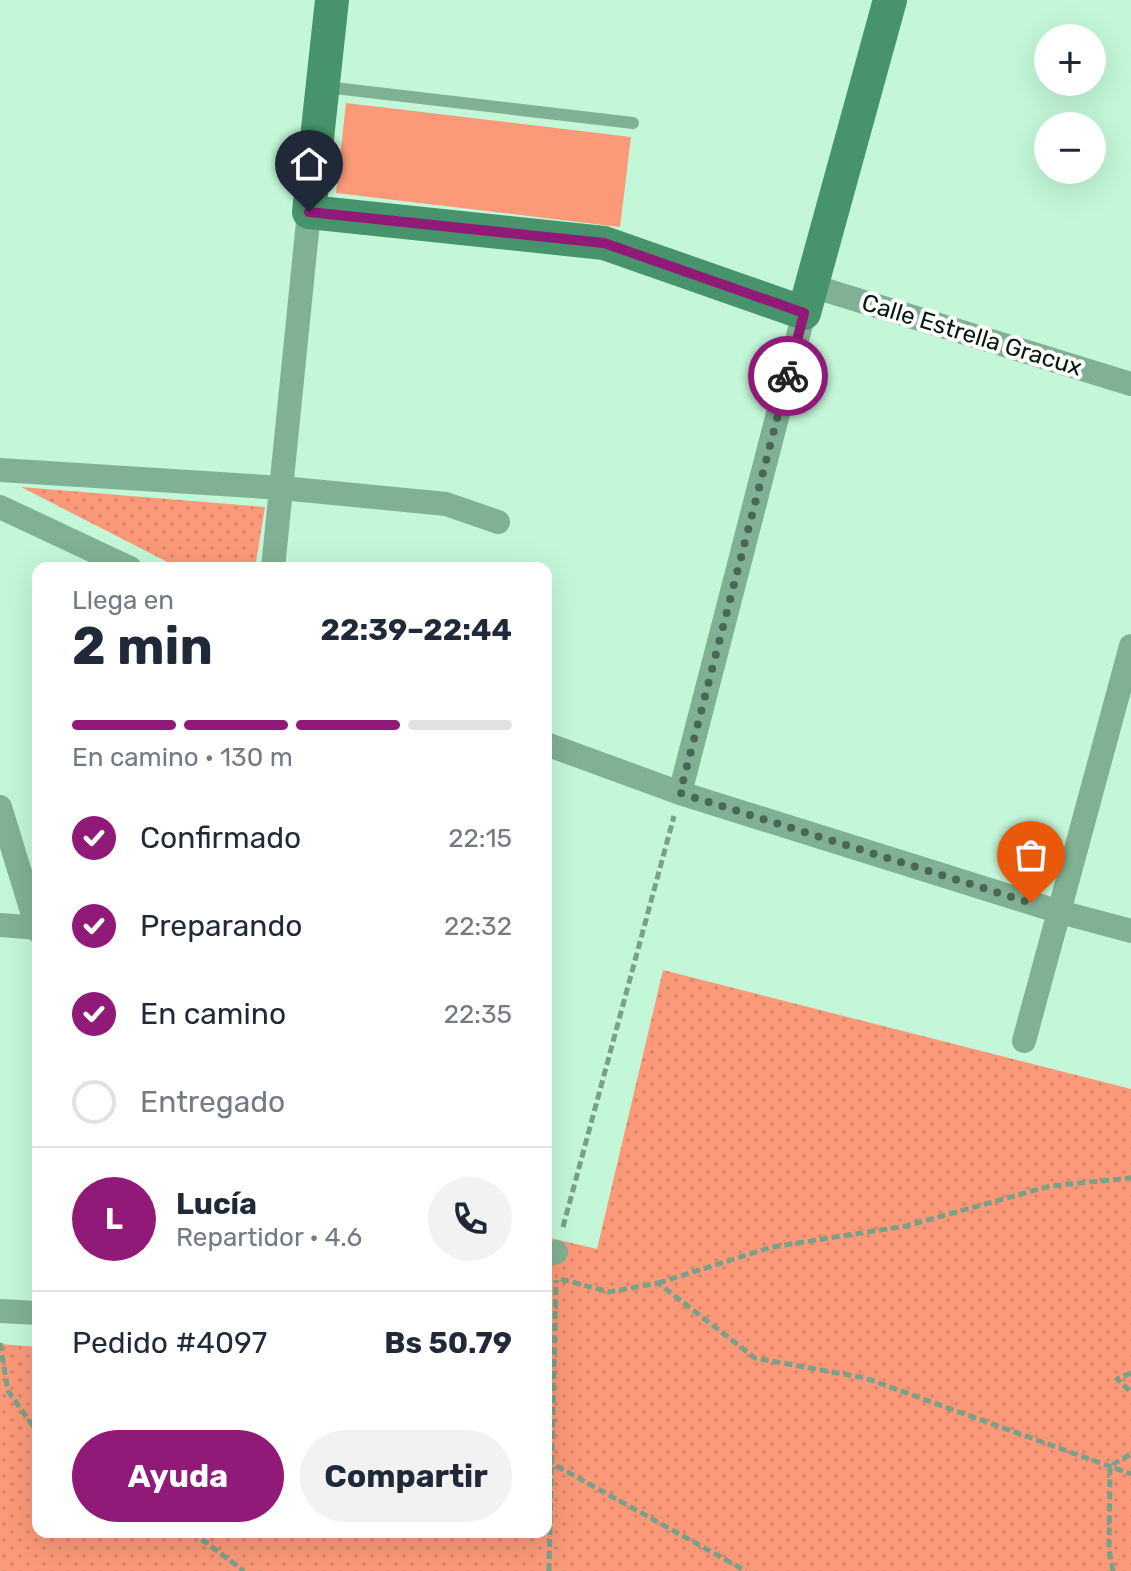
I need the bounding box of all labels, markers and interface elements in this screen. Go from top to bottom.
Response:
map controls [1034,24,1106,184]
button: + [1034,24,1106,96]
button: − [1034,112,1106,184]
pin [275,130,343,212]
icon: home [287,142,331,186]
street label: Calle Estrella Gracux [859,288,1085,382]
courier [748,336,828,416]
icon: bike [766,354,810,398]
text: Llega en [72,585,174,616]
text: 22:39–22:44 [320,612,512,648]
text: 2 min [72,615,213,677]
text: En camino · 130 m [72,742,293,773]
icon: check [72,816,116,860]
text: Confirmado [140,820,301,856]
pin [997,821,1065,903]
text: 22:15 [448,823,512,854]
icon: bag [1009,833,1053,877]
icon: check [72,904,116,948]
text: Preparando [140,908,303,944]
text: 22:32 [444,911,512,942]
icon: check [72,992,116,1036]
text: En camino [140,996,286,1032]
text: 22:35 [444,999,512,1030]
text: Entregado [140,1084,285,1120]
button: phone [428,1177,512,1261]
text: Lucía [176,1186,257,1222]
text: L [105,1201,123,1237]
text: Repartidor · 4.6 [176,1222,362,1253]
text: Pedido #4097 [72,1325,267,1361]
text: Bs 50.79 [384,1325,512,1361]
button: Ayuda [72,1430,284,1522]
button: Compartir [300,1430,512,1522]

